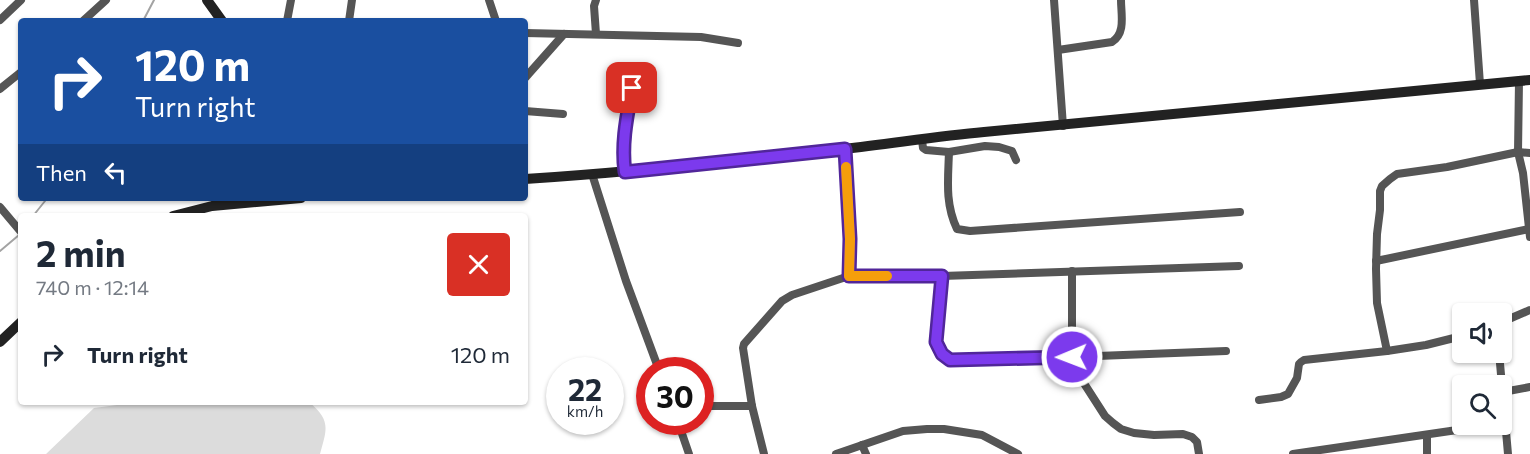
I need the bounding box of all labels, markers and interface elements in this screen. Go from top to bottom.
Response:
text: 120 m [135,38,250,90]
icon: right [36,42,114,120]
pin [606,62,657,113]
icon: arrive [615,71,648,104]
text: Turn right [135,90,255,123]
icon: left [99,156,132,189]
text: Then [36,159,87,186]
text: 2 min [36,230,126,274]
button: close [447,233,510,296]
text: 740 m · 12:14 [36,275,149,299]
map controls [1452,303,1512,435]
button: sound [1452,303,1512,363]
position arrow [1040,325,1104,389]
icon: right [36,338,69,371]
text: Turn right [87,341,188,368]
text: 120 m [451,341,510,368]
speed limit sign: 30 [636,357,714,435]
text: 22 [568,370,602,407]
button: search [1452,375,1512,435]
text: km/h [567,402,603,420]

